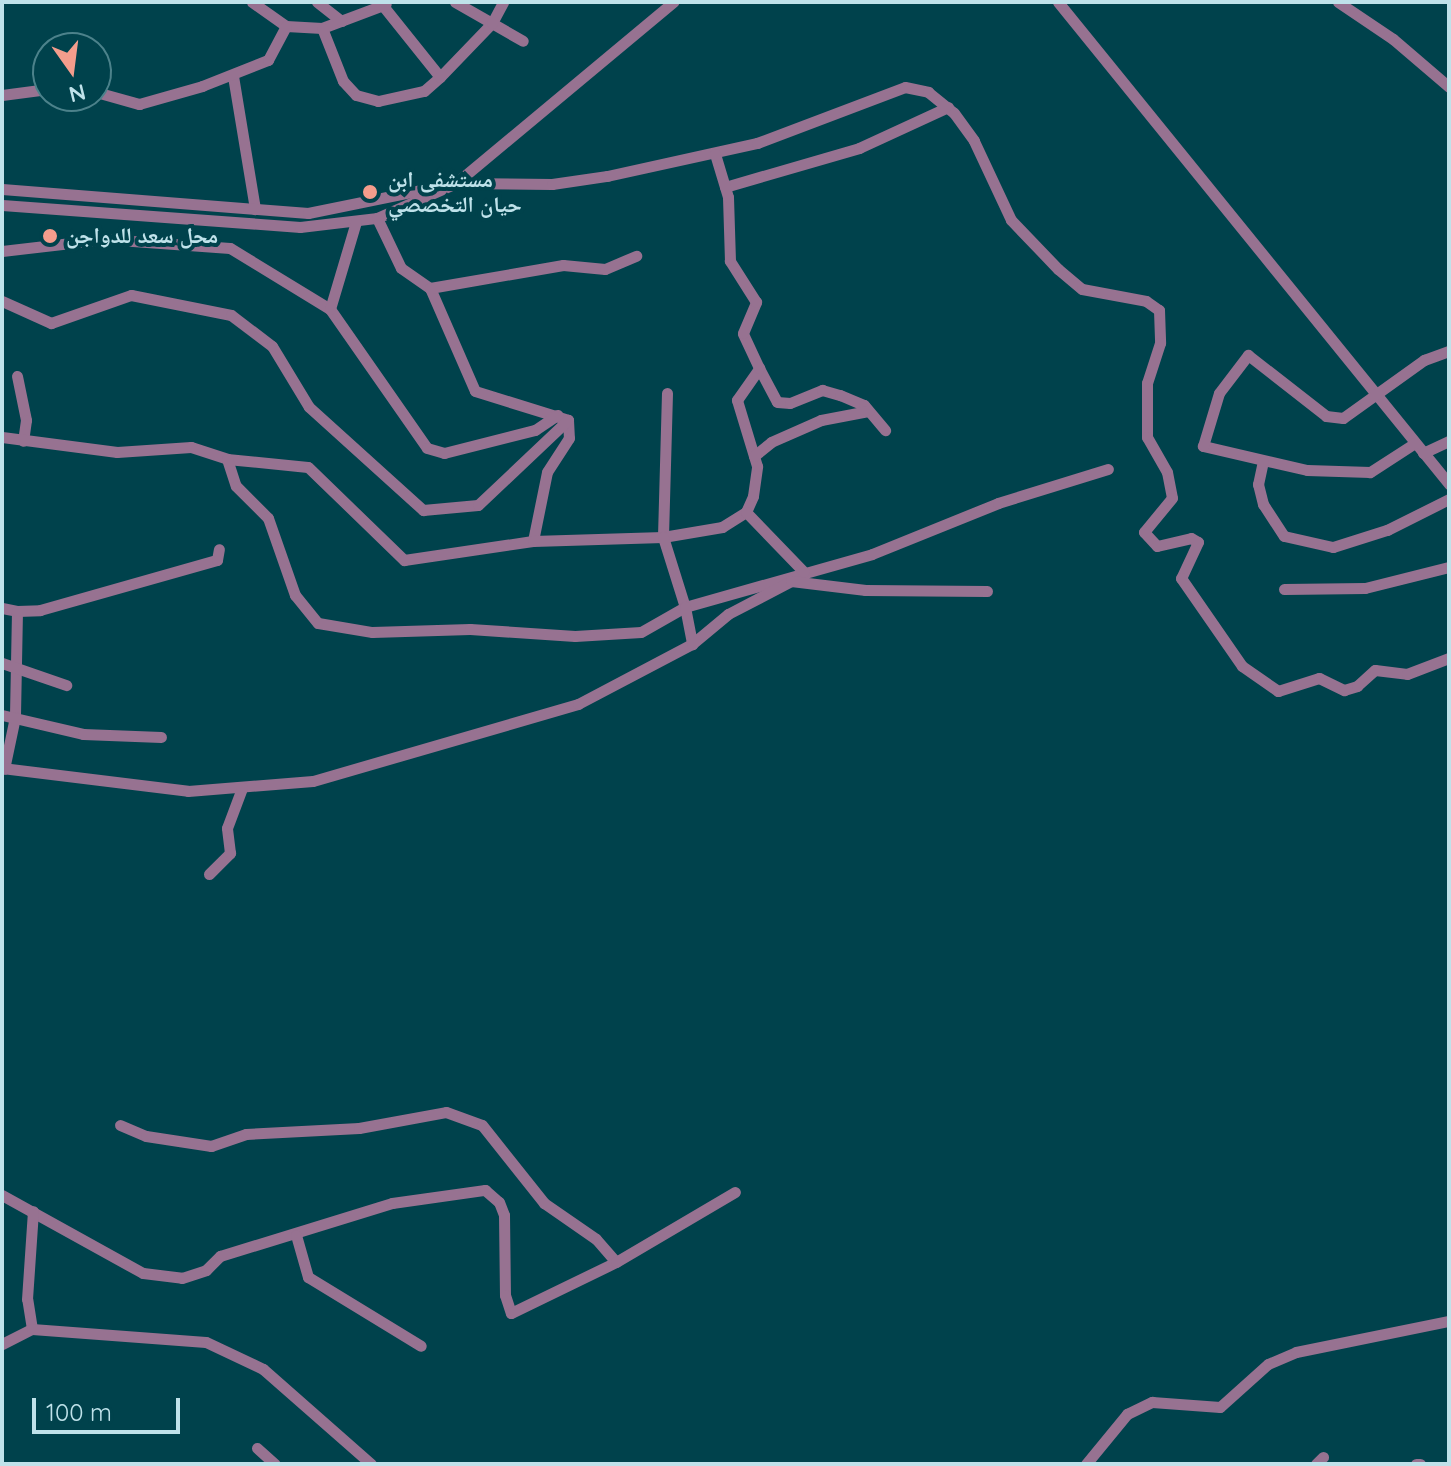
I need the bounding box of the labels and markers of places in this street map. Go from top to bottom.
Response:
place label: مستشفى ابن حيان التخصصي [388,166,522,218]
marker: مستشفى ابن حيان التخصصي [359,181,381,203]
place label: محل سعد للدواجن [66,223,218,249]
marker: محل سعد للدواجن [41,227,59,245]

